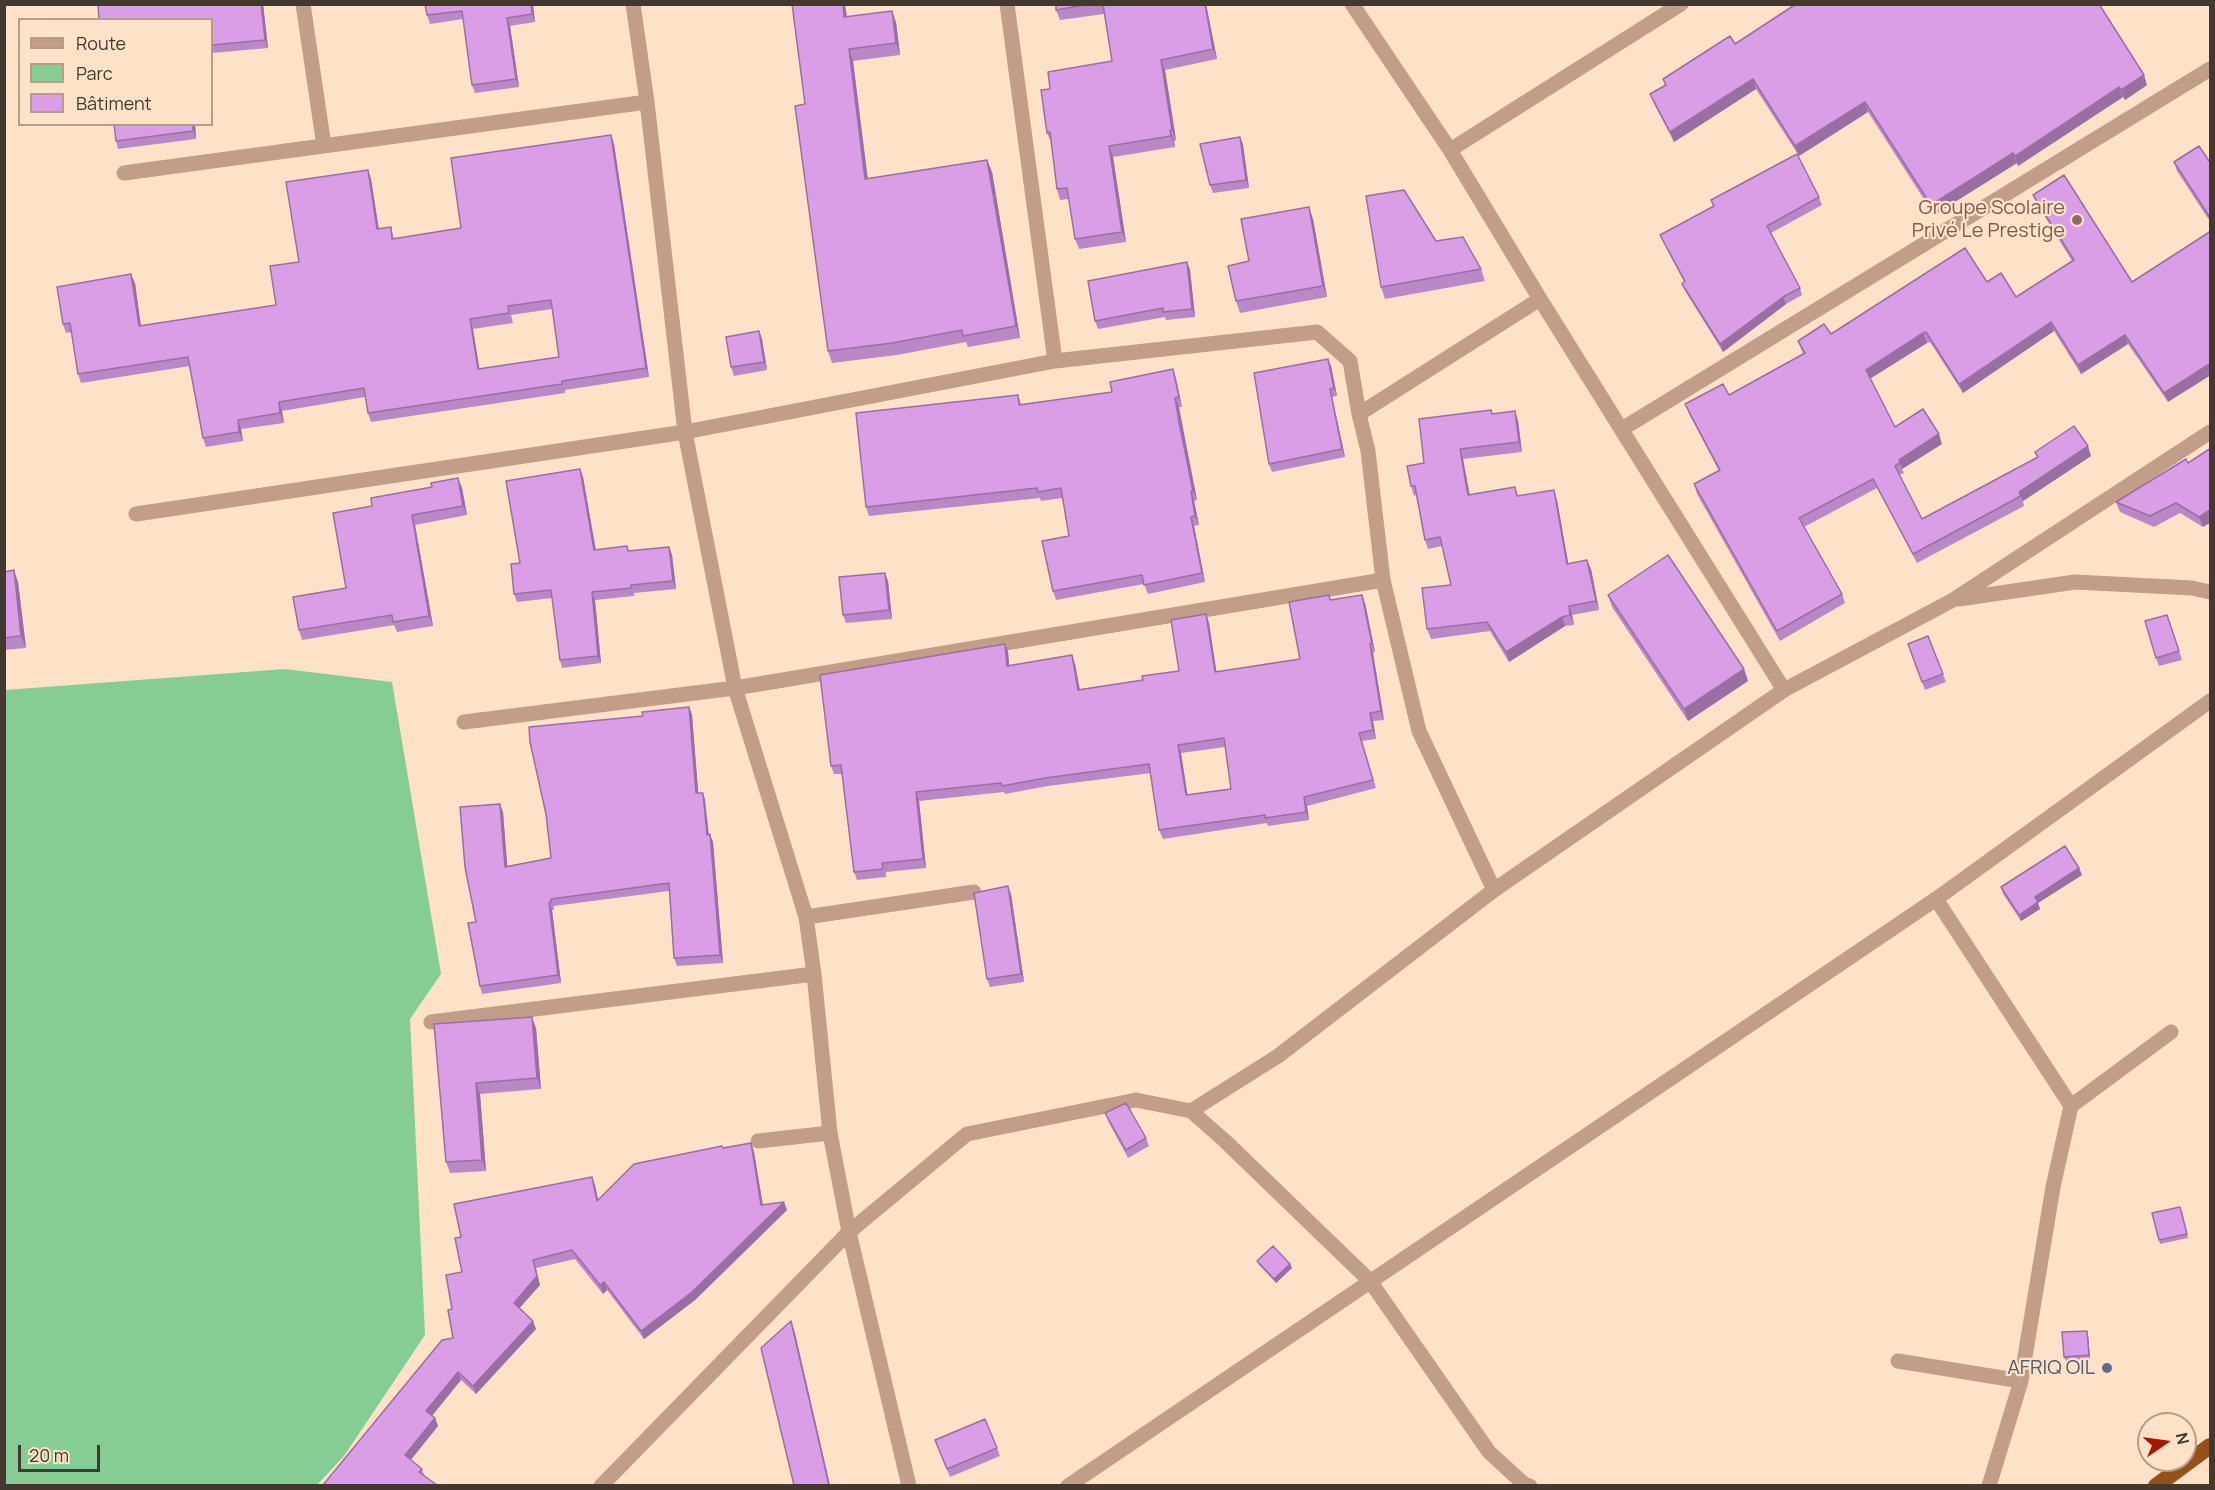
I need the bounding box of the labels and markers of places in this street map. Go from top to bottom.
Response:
place label: Groupe Scolaire Privé Le Prestige [1912,196,2065,243]
marker: Groupe Scolaire Privé Le Prestige [2070,213,2084,227]
place label: AFRIQ OIL [2007,1356,2095,1380]
marker: AFRIQ OIL [2100,1361,2114,1375]

